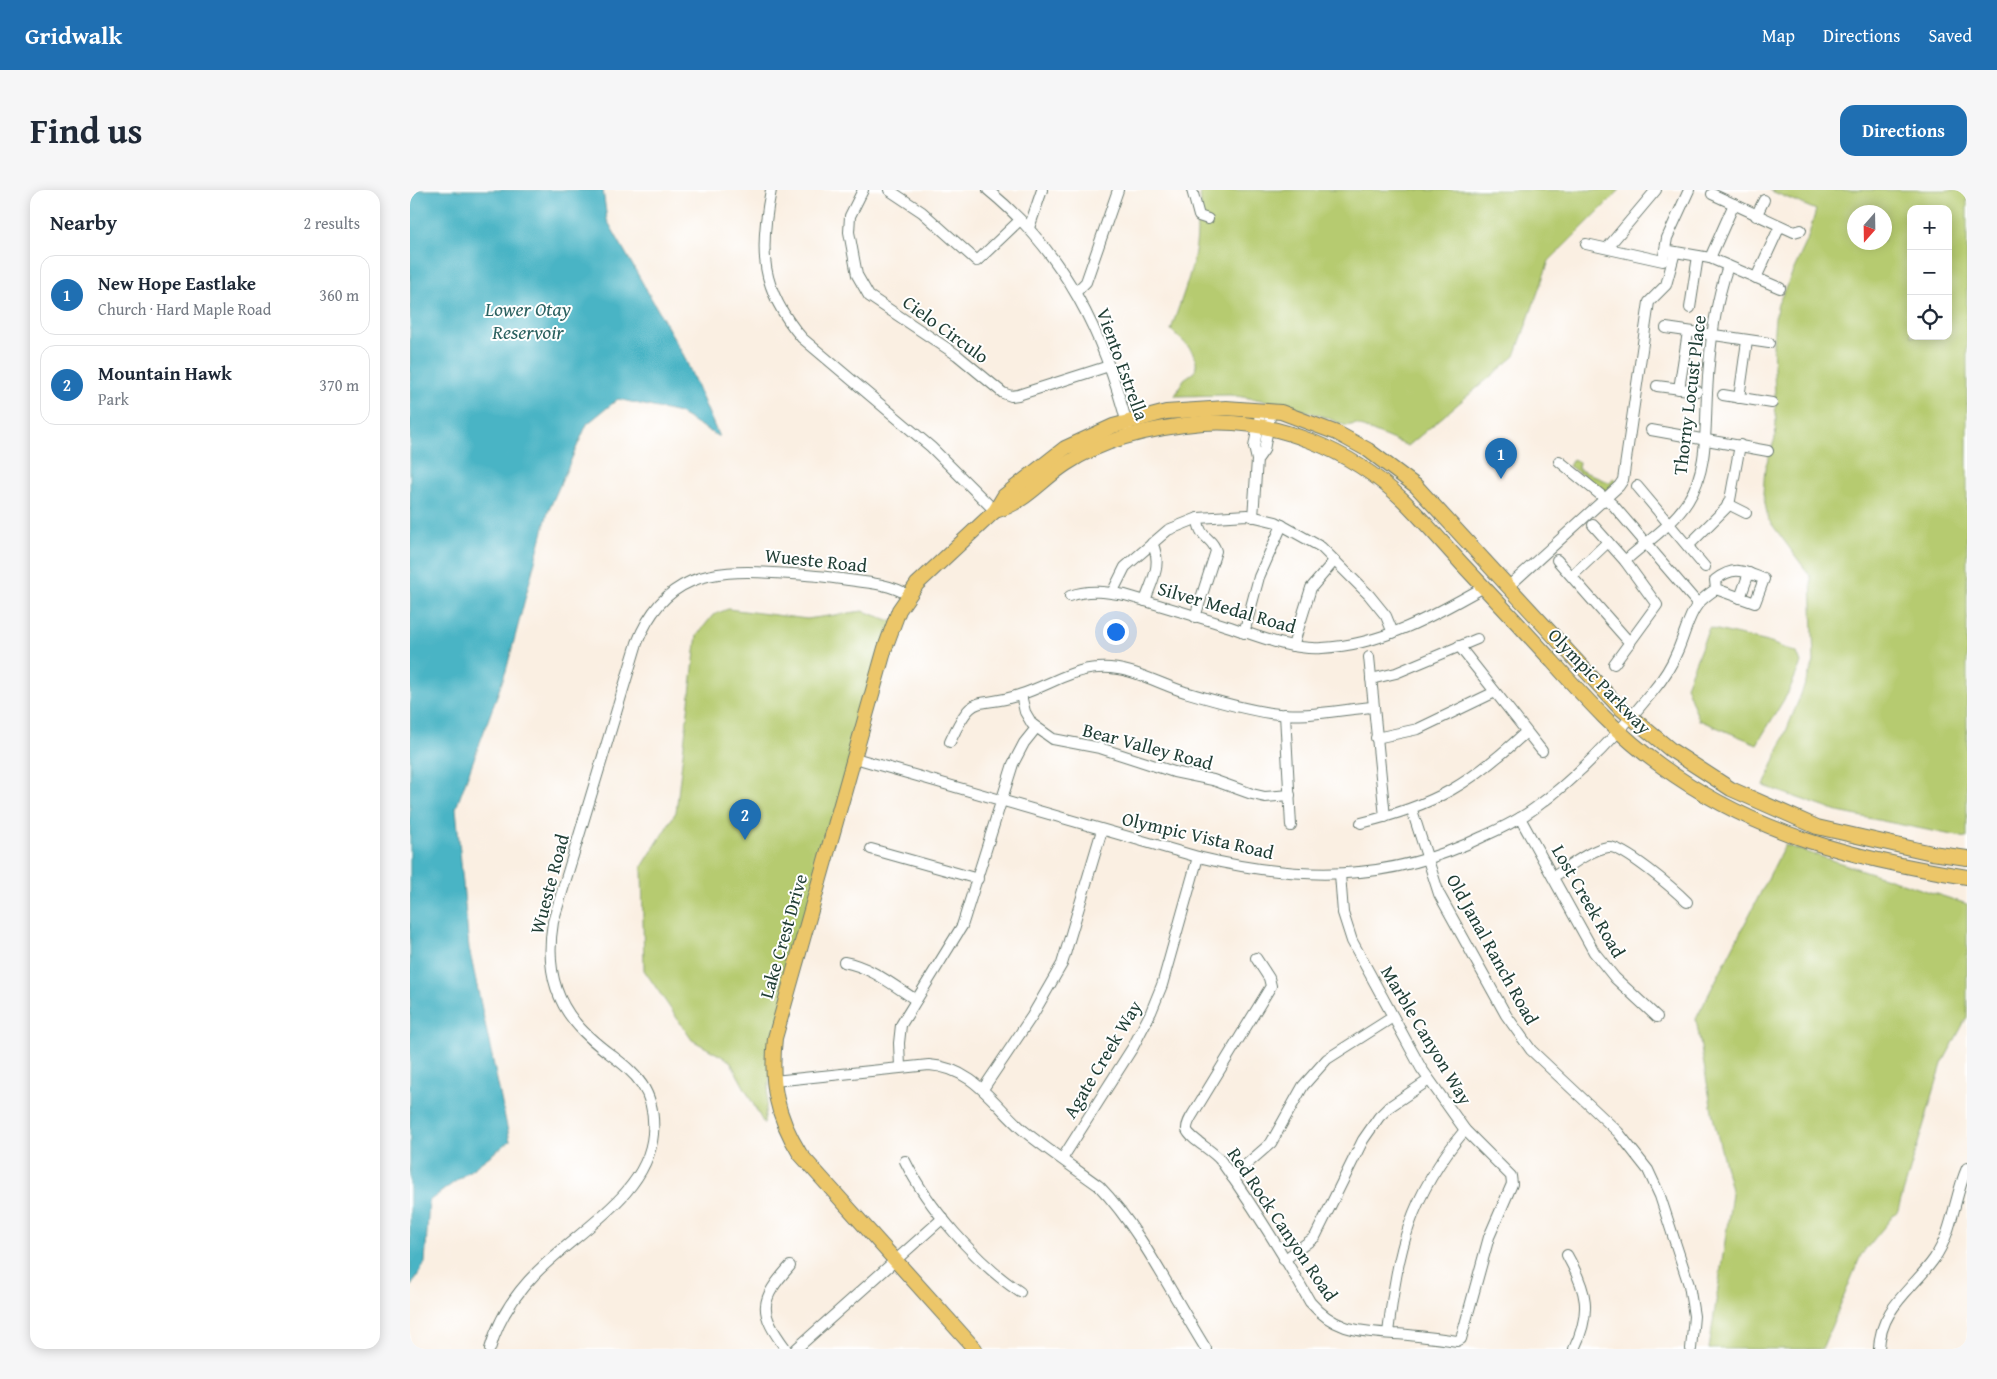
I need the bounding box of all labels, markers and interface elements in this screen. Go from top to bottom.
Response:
text: Gridwalk [25,18,122,53]
text: Map [1762,22,1795,49]
text: Directions [1823,22,1900,49]
text: Saved [1928,22,1972,49]
text: Find us [30,105,143,156]
button: Directions [1840,105,1967,156]
north arrow [1847,205,1892,250]
map controls [1907,205,1952,340]
button: + [1907,205,1952,250]
text: Nearby [50,207,117,238]
text: 2 results [303,211,360,235]
button: − [1907,250,1952,295]
text: New Hope Eastlake [98,269,256,297]
text: 1 [63,283,71,307]
text: 360 m [319,283,359,307]
street label: Cielo Circulo [897,288,995,370]
water label: Lower Otay Reservoir [484,294,571,346]
button: locate [1907,295,1952,340]
text: Church · Hard Maple Road [98,297,271,321]
street label: Viento Estrella [1090,304,1156,424]
street label: Thorny Locust Place [1665,313,1713,477]
text: Mountain Hawk [98,359,232,387]
text: 2 [63,373,71,397]
text: 370 m [319,373,359,397]
text: Park [98,387,129,411]
pin: 1 [1485,438,1517,479]
street label: Wueste Road [764,541,869,579]
street label: Silver Medal Road [1155,574,1300,640]
your location [1103,619,1129,645]
street label: Olympic Parkway [1542,622,1659,741]
street label: Bear Valley Road [1080,715,1217,777]
pin: 2 [729,799,761,840]
street label: Olympic Vista Road [1119,804,1277,866]
street label: Wueste Road [522,830,576,937]
street label: Lost Creek Road [1545,839,1633,964]
street label: Old Janal Ranch Road [1440,868,1547,1030]
street label: Lake Crest Drive [752,870,814,1002]
street label: Marble Canyon Way [1374,960,1480,1110]
street label: Agate Creek Way [1056,994,1149,1123]
street label: Red Rock Canyon Road [1221,1141,1345,1307]

